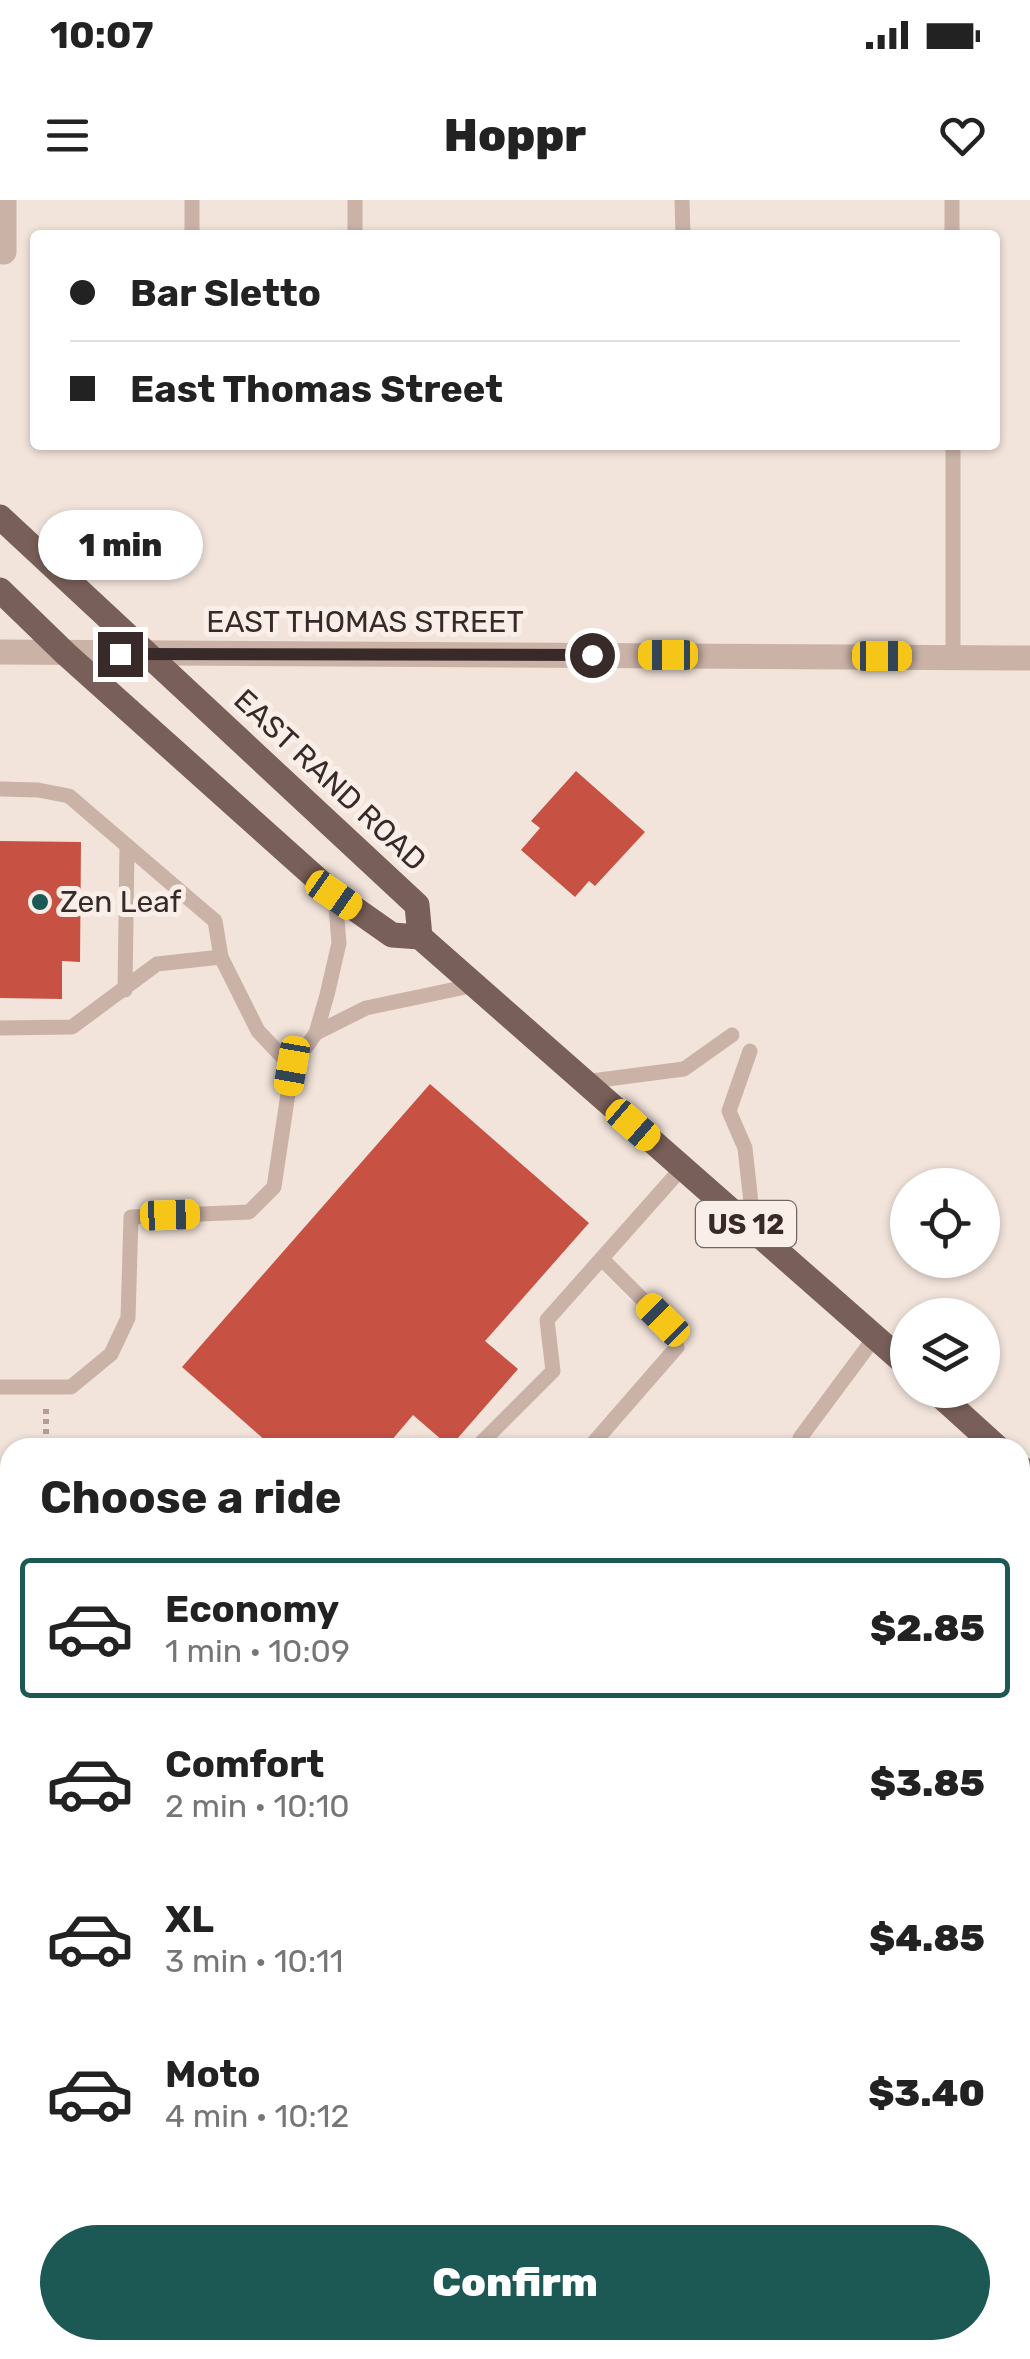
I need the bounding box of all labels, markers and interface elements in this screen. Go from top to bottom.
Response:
text: 10:07 [50,12,153,58]
icon: menu [40,108,95,163]
icon: heart [935,108,990,163]
text: Hoppr [444,109,586,162]
text: Bar Sletto [130,270,321,316]
text: East Thomas Street [130,366,503,412]
callout: 1 min [38,509,202,579]
text: 1 min [79,526,162,564]
street label: EAST THOMAS STREET [206,604,524,640]
route end [98,632,143,677]
route start [570,633,615,678]
car [638,640,698,670]
car [852,641,912,671]
street label: EAST RAND ROAD [227,682,433,878]
car [301,866,367,924]
place label: Zen Leaf [60,884,182,920]
marker: Zen Leaf [29,891,51,913]
car [272,1034,312,1098]
car [601,1094,665,1156]
map controls [890,1168,1000,1408]
button: locate [890,1168,1000,1278]
car [139,1199,201,1231]
road number: US 12 [696,1201,796,1247]
car [631,1288,695,1352]
button: layers [890,1298,1000,1408]
text: Choose a ride [40,1471,342,1524]
icon: car [45,1583,135,1673]
text: Economy [165,1586,339,1632]
text: $2.85 [870,1605,985,1651]
text: 1 min · 10:09 [165,1632,350,1670]
icon: car [45,1738,135,1828]
text: Comfort [165,1741,324,1787]
text: $3.85 [870,1760,985,1806]
text: 2 min · 10:10 [165,1787,350,1825]
icon: car [45,1893,135,1983]
text: XL [165,1896,214,1942]
text: $4.85 [869,1915,985,1961]
text: 3 min · 10:11 [165,1942,344,1980]
icon: car [45,2048,135,2138]
text: Moto [165,2051,261,2097]
text: $3.40 [868,2070,985,2116]
text: 4 min · 10:12 [165,2097,349,2135]
button: Confirm [40,2225,990,2340]

